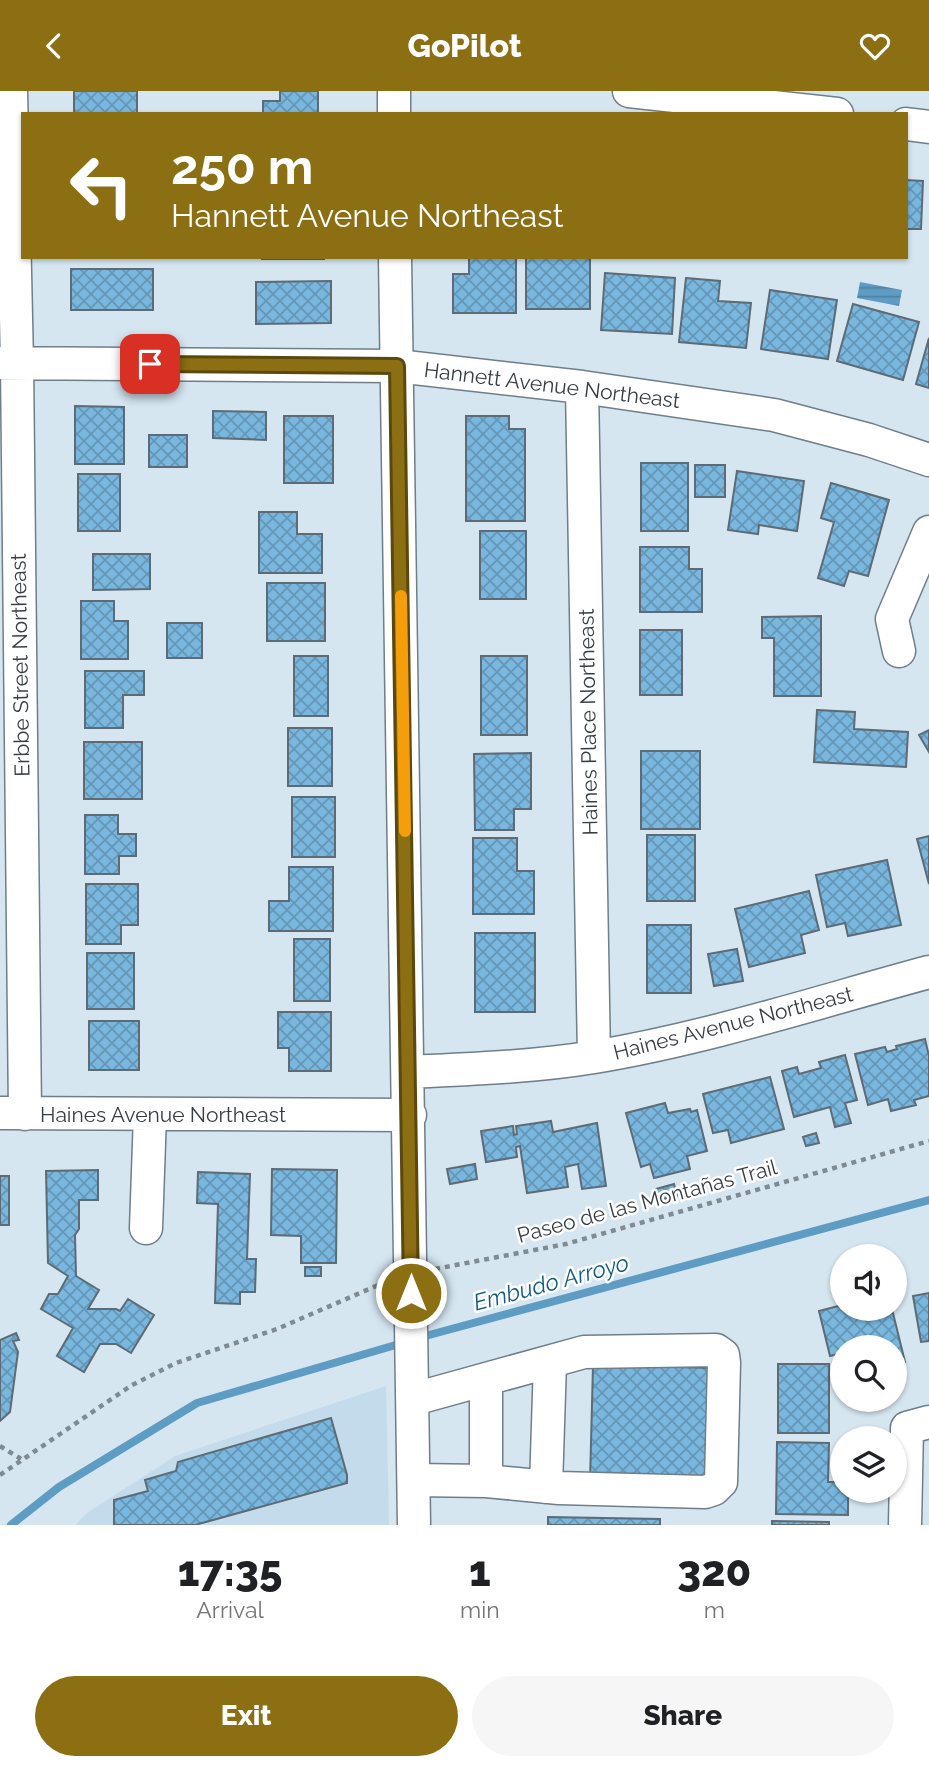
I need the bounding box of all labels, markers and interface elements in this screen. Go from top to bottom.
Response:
icon: back [35,27,73,65]
text: GoPilot [407,27,522,64]
icon: heart [856,27,894,65]
text: 250 m [171,138,313,195]
icon: left [56,140,147,231]
text: Hannett Avenue Northeast [171,197,563,234]
pin [120,334,180,394]
icon: arrive [131,345,169,383]
street label: Hannett Avenue Northeast [423,357,681,413]
street label: Erbbe Street Northeast [6,553,34,777]
street label: Haines Place Northeast [574,608,602,836]
street label: Haines Avenue Northeast [611,981,855,1065]
street label: Haines Avenue Northeast [40,1102,286,1127]
street label: Paseo de las Montañas Trail [514,1154,780,1248]
map controls [830,1244,907,1503]
button: sound [830,1244,907,1321]
water label: Embudo Arroyo [470,1248,632,1316]
position arrow [374,1256,448,1330]
button: search [830,1335,907,1412]
button: layers [830,1426,907,1503]
text: 17:35 [178,1547,282,1596]
text: 1 [469,1547,491,1596]
text: 320 [677,1547,751,1596]
text: Arrival [196,1596,264,1623]
text: min [460,1596,500,1623]
text: m [704,1596,725,1623]
button: Exit [35,1676,458,1756]
button: Share [472,1676,894,1756]

